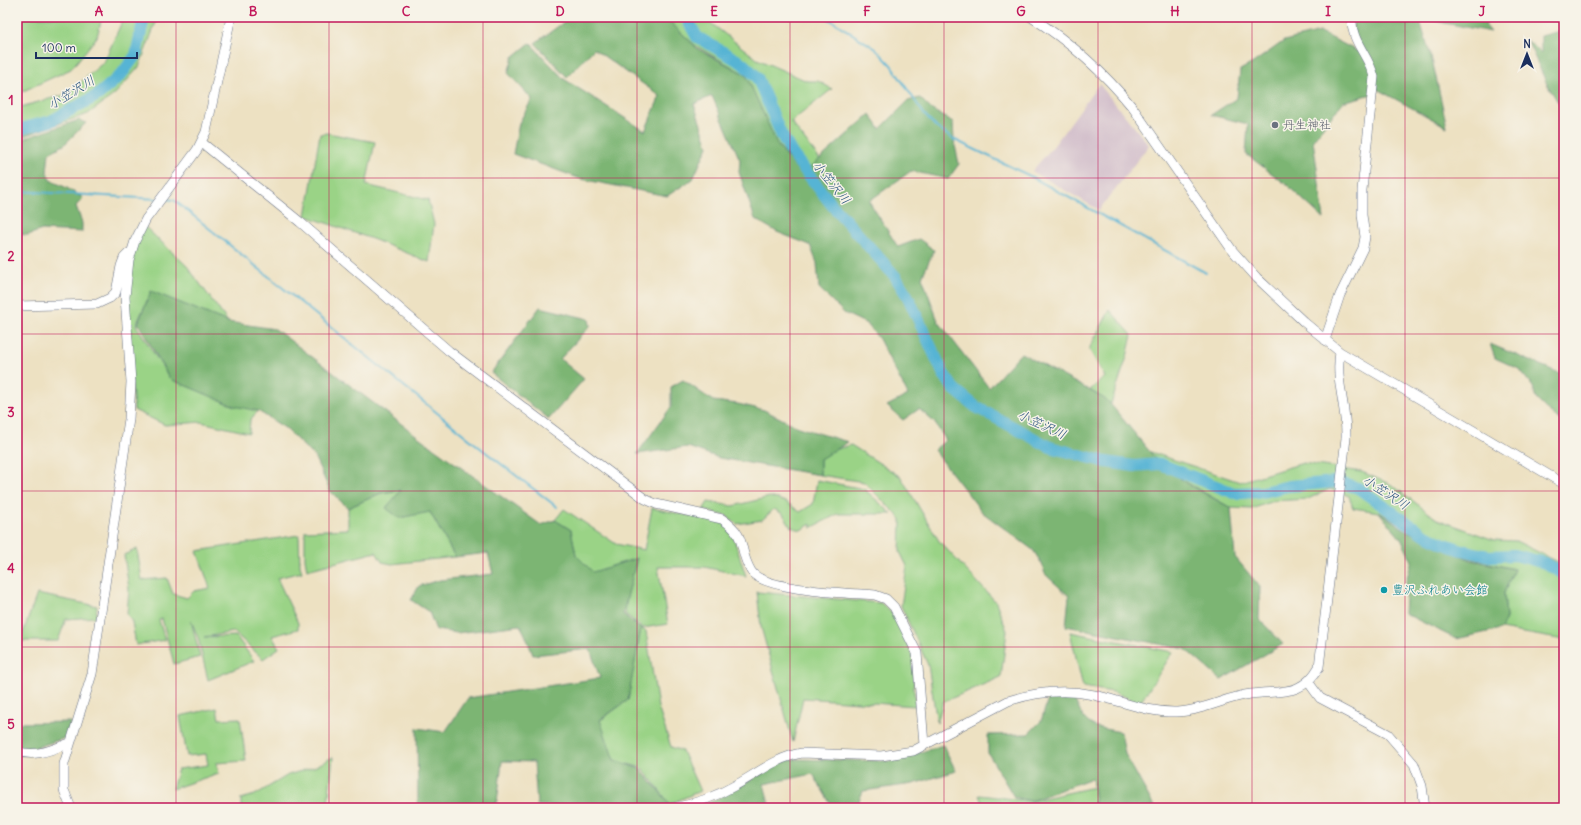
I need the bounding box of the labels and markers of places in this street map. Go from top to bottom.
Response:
place label: 丹生神社 [1283,117,1331,132]
marker: 丹生神社 [1270,120,1280,130]
place label: 豊沢ふれあい会館 [1392,582,1488,597]
marker: 豊沢ふれあい会館 [1379,585,1389,595]

